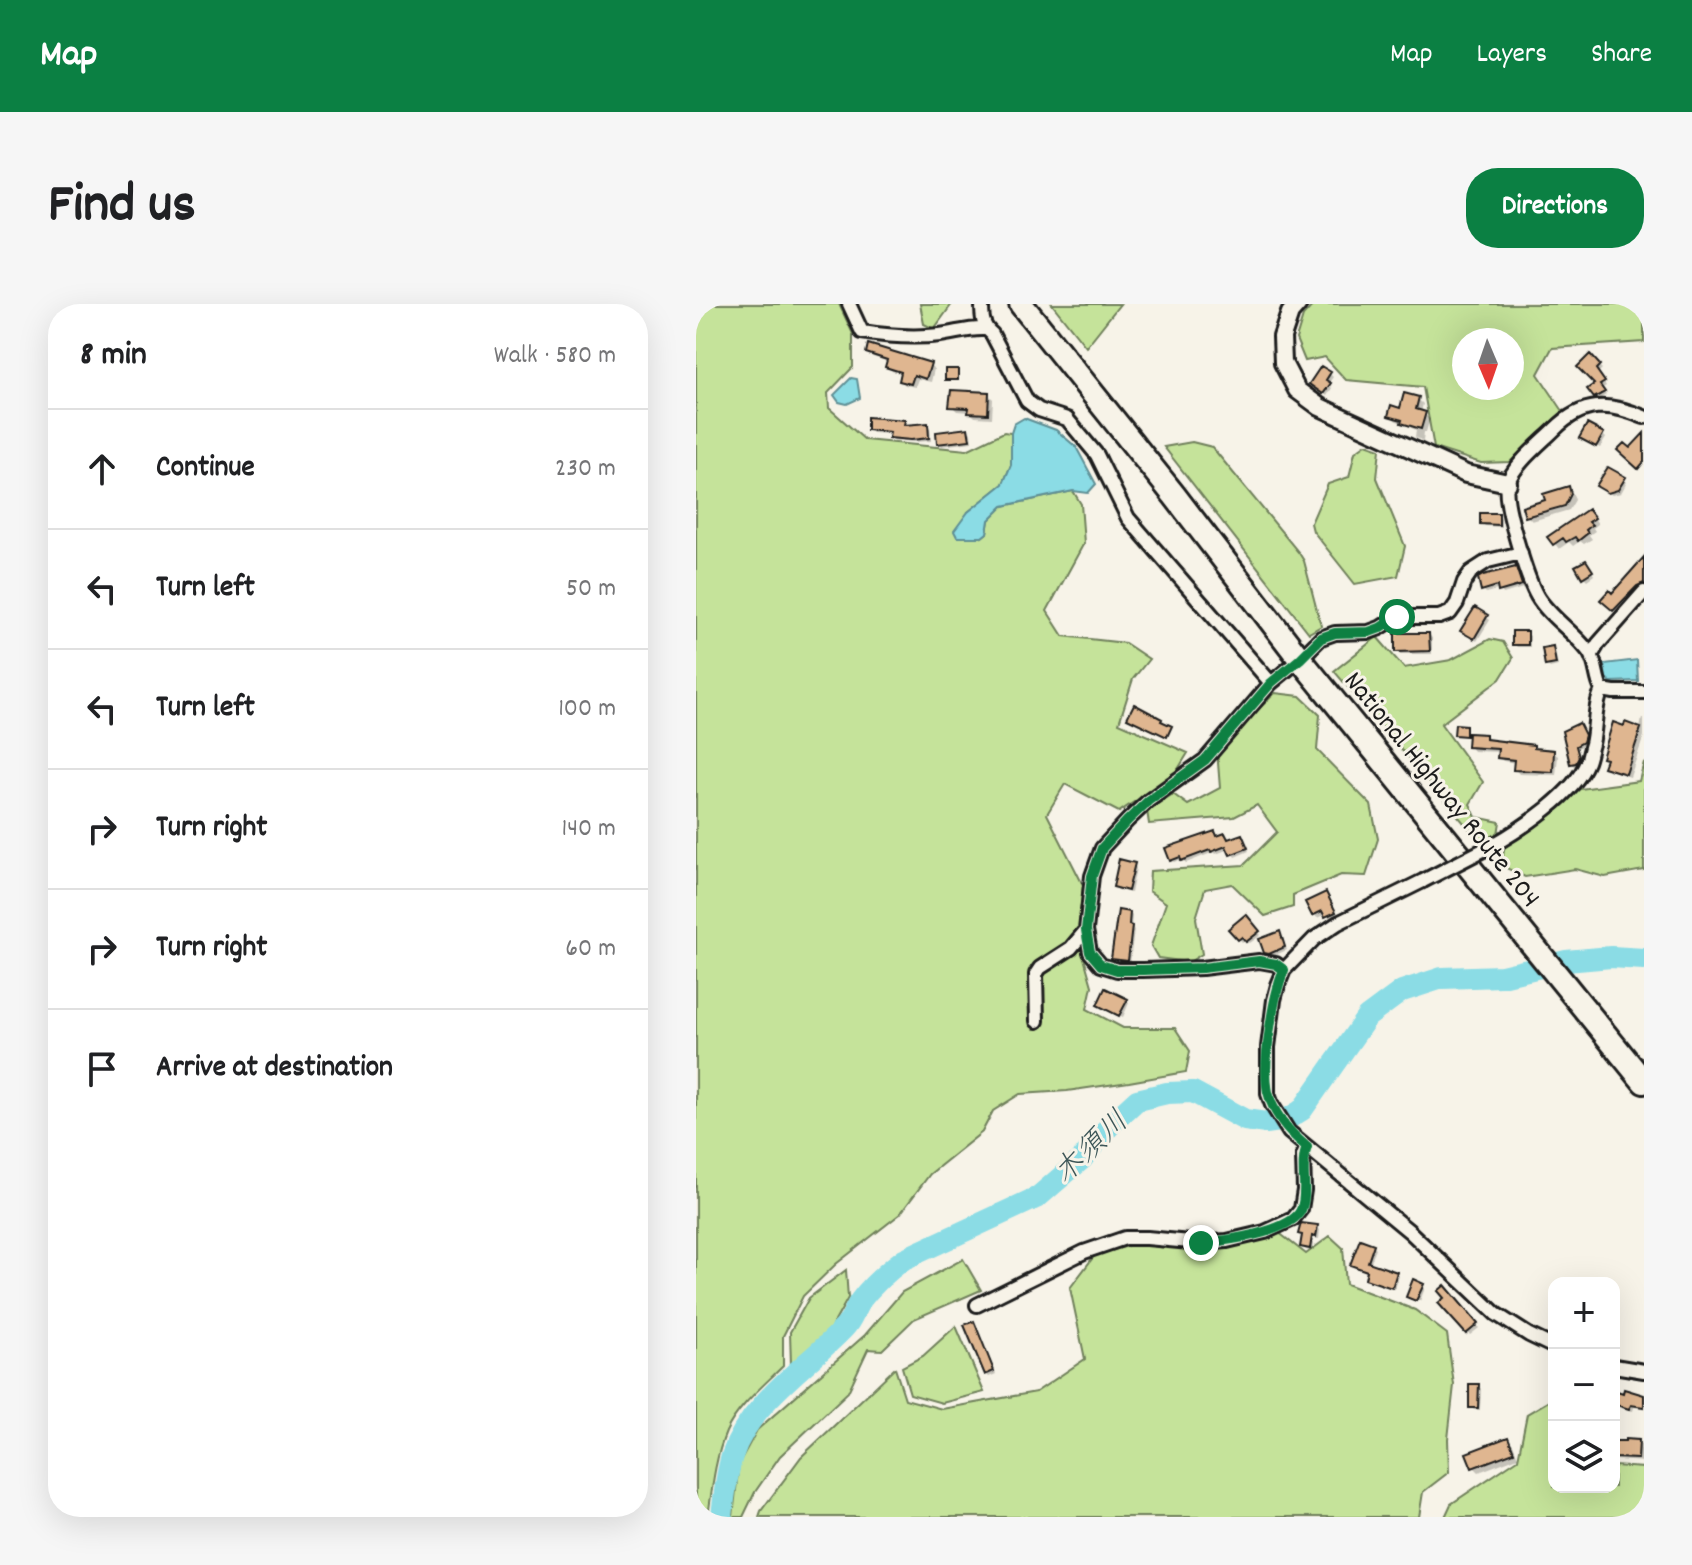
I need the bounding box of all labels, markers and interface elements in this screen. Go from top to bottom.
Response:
text: Map [40,29,98,84]
text: Map [1390,36,1433,76]
text: Layers [1477,36,1547,76]
text: Share [1591,36,1652,76]
text: Find us [48,168,196,248]
button: Directions [1466,168,1644,248]
north arrow [1452,328,1524,400]
text: 8 min [80,332,147,381]
text: Walk · 580 m [494,338,616,375]
icon: ahead [80,447,124,491]
text: Continue [156,448,255,491]
text: 230 m [555,451,616,488]
icon: left [80,567,124,611]
text: Turn left [156,568,255,611]
text: 50 m [566,571,616,608]
route start [1379,599,1415,635]
street label: National Highway Route 204 [1332,664,1548,918]
icon: left [80,687,124,731]
text: Turn left [156,688,255,731]
text: 100 m [558,691,616,728]
icon: right [80,807,124,851]
text: Turn right [156,808,267,851]
text: 140 m [562,811,616,848]
icon: right [80,927,124,971]
text: Turn right [156,928,267,971]
text: 60 m [565,931,616,968]
icon: arrive [80,1047,124,1091]
text: Arrive at destination [156,1048,393,1091]
water label: 木須川 [1046,1103,1140,1196]
route end [1183,1225,1219,1261]
map controls [1548,1277,1620,1493]
button: + [1548,1277,1620,1349]
button: − [1548,1349,1620,1421]
button: layers [1548,1421,1620,1493]

